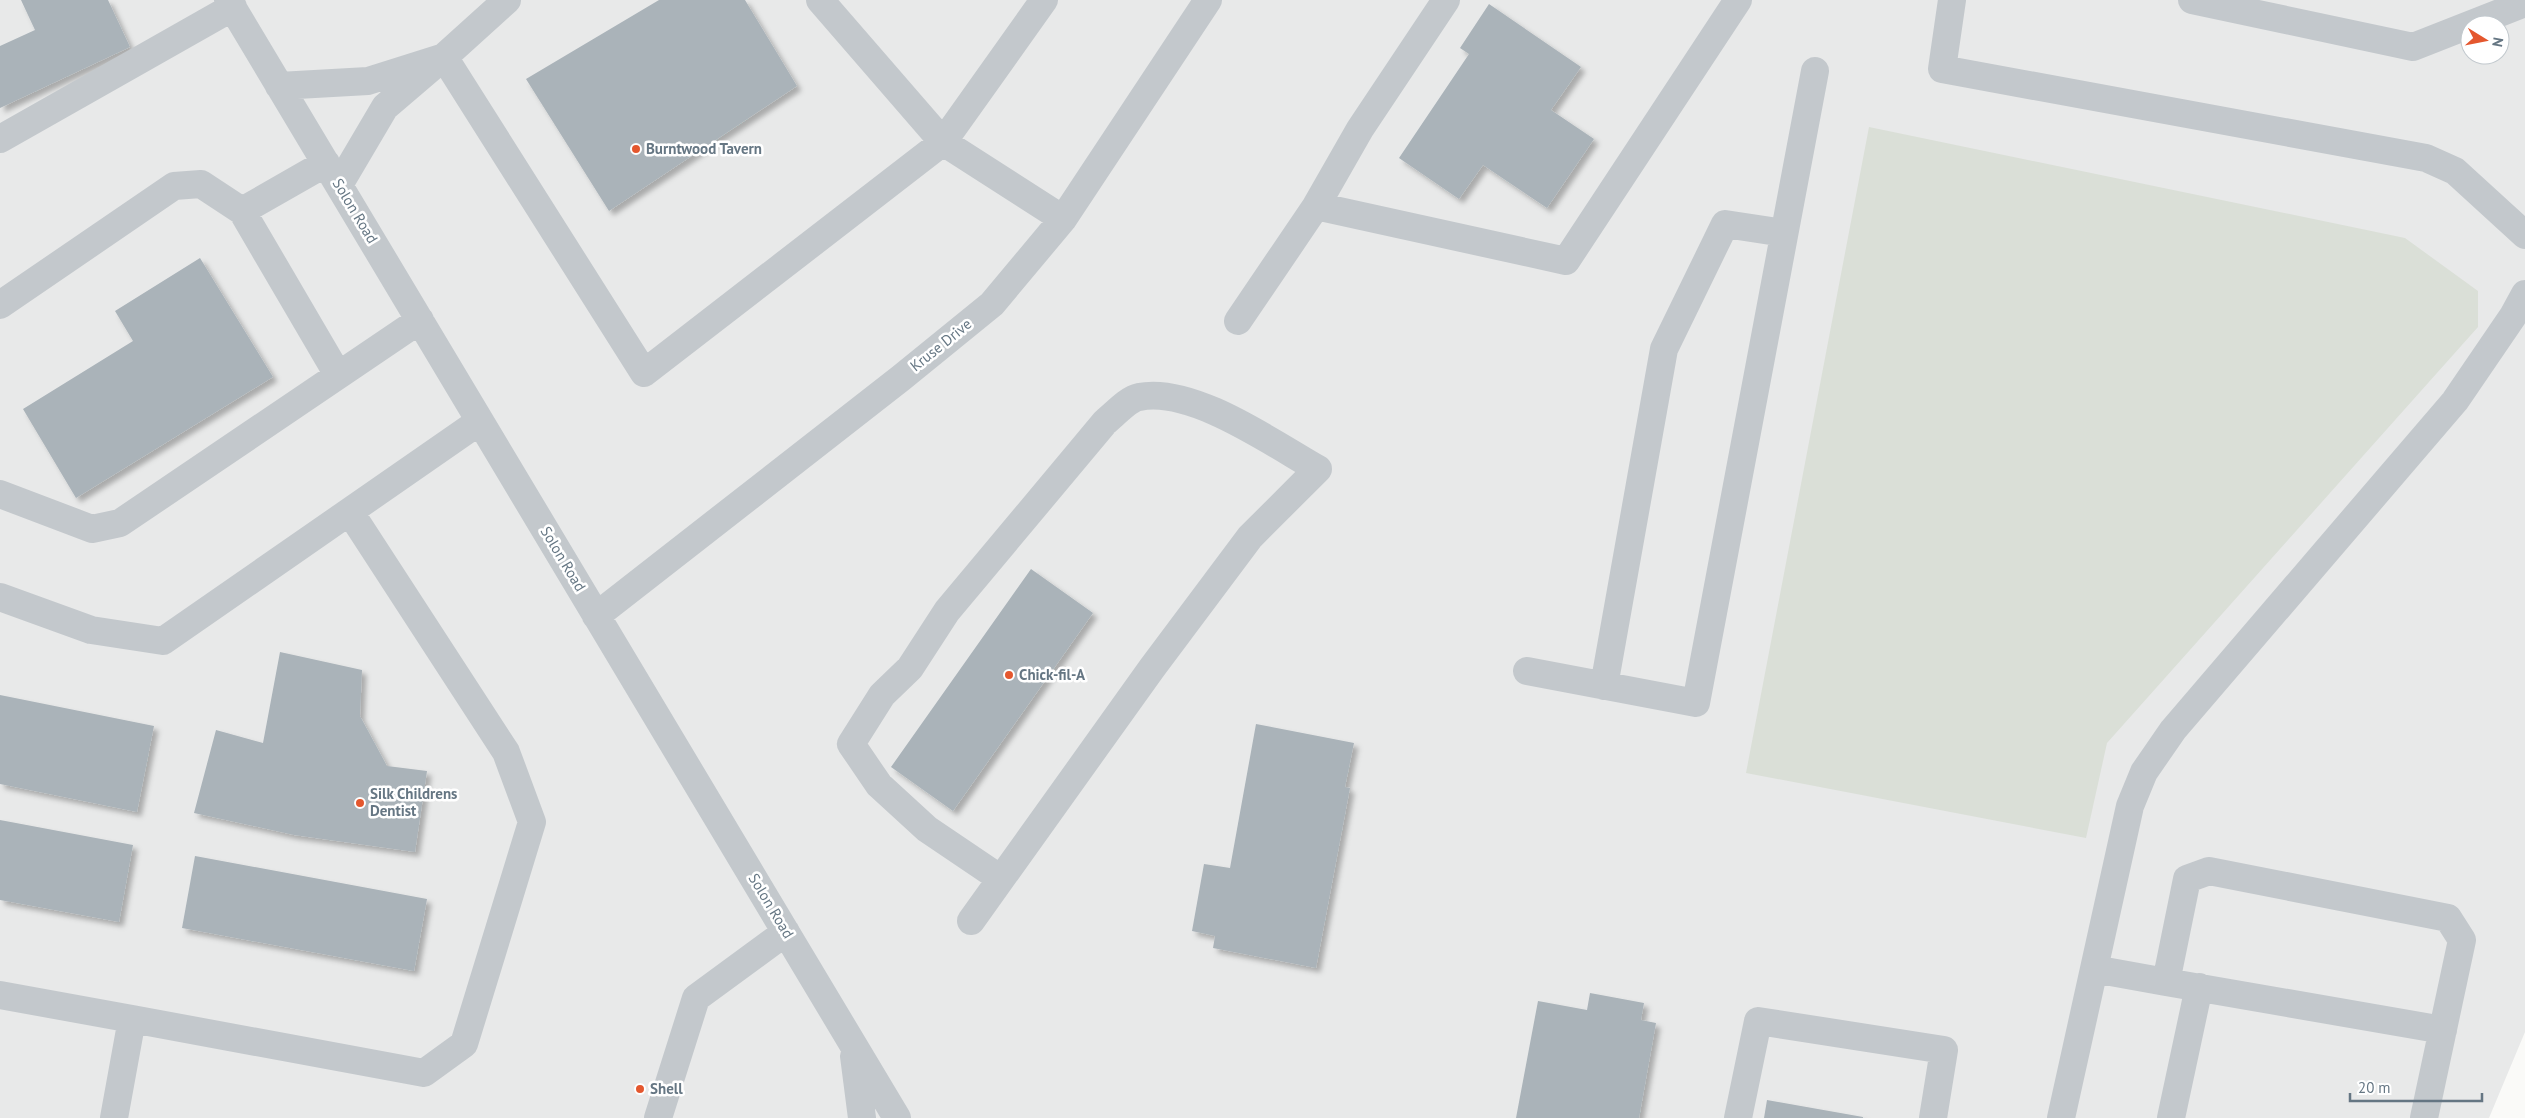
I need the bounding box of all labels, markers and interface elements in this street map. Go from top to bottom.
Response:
north arrow [2460,15,2510,65]
text: N [2488,36,2507,48]
place label: Burntwood Tavern [646,139,762,158]
marker: Burntwood Tavern [630,143,642,155]
street label: Solon Road [329,175,382,247]
street label: Kruse Drive [906,314,975,375]
street label: Solon Road [537,523,590,595]
place label: Chick-fil-A [1019,665,1086,684]
marker: Chick-fil-A [1003,669,1015,681]
place label: Silk Childrens Dentist [370,784,457,820]
marker: Silk Childrens Dentist [354,797,366,809]
street label: Solon Road [745,870,798,942]
scale bar [2350,1070,2482,1102]
text: 20 m [2358,1078,2391,1097]
place label: Shell [650,1079,683,1098]
marker: Shell [634,1083,646,1095]

